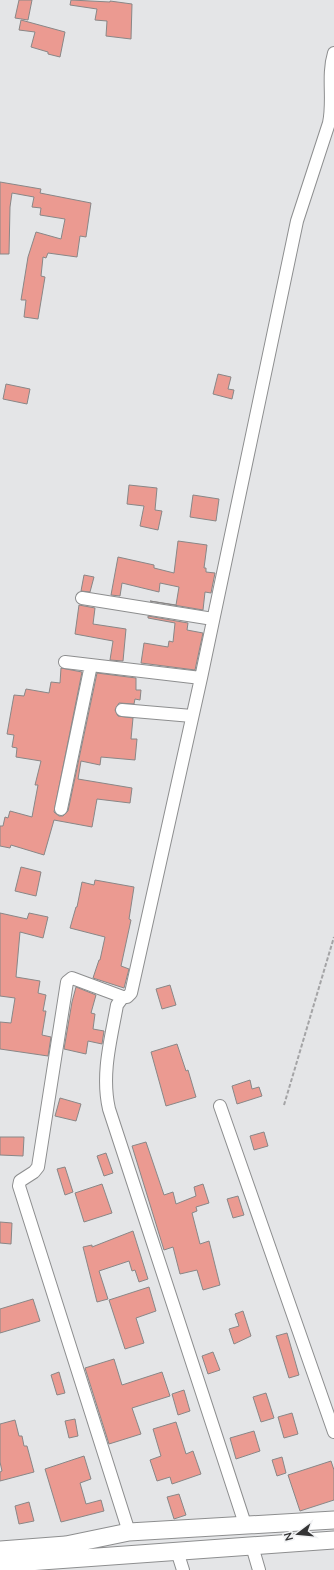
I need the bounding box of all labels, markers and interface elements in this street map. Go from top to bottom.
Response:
north arrow [278,1514,318,1554]
text: N [281,1531,297,1543]

